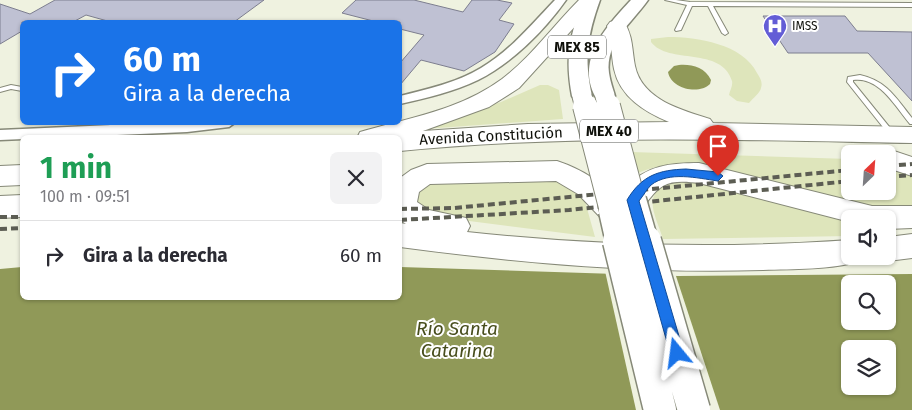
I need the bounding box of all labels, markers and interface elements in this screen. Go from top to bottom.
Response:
hospital icon: IMSS [762,13,788,47]
place label: IMSS [792,19,818,33]
road number: MEX 85 [548,36,606,58]
text: 60 m [123,38,201,80]
icon: right [40,40,105,105]
text: Gira a la derecha [123,80,291,107]
road number: MEX 40 [580,120,638,142]
street label: Avenida Constitución [419,123,563,149]
pin [697,125,739,176]
icon: arrive [704,132,732,160]
north arrow [841,145,896,200]
map controls [841,145,896,395]
text: 1 min [40,150,112,186]
button: close [330,152,382,204]
text: 100 m · 09:51 [40,187,130,206]
button: sound [841,210,896,265]
icon: right [40,242,68,270]
text: Gira a la derecha [83,244,228,267]
text: 60 m [340,244,382,267]
button: search [841,275,896,330]
water label: Río Santa Catarina [416,317,498,362]
position arrow [650,326,702,378]
button: layers [841,340,896,395]

